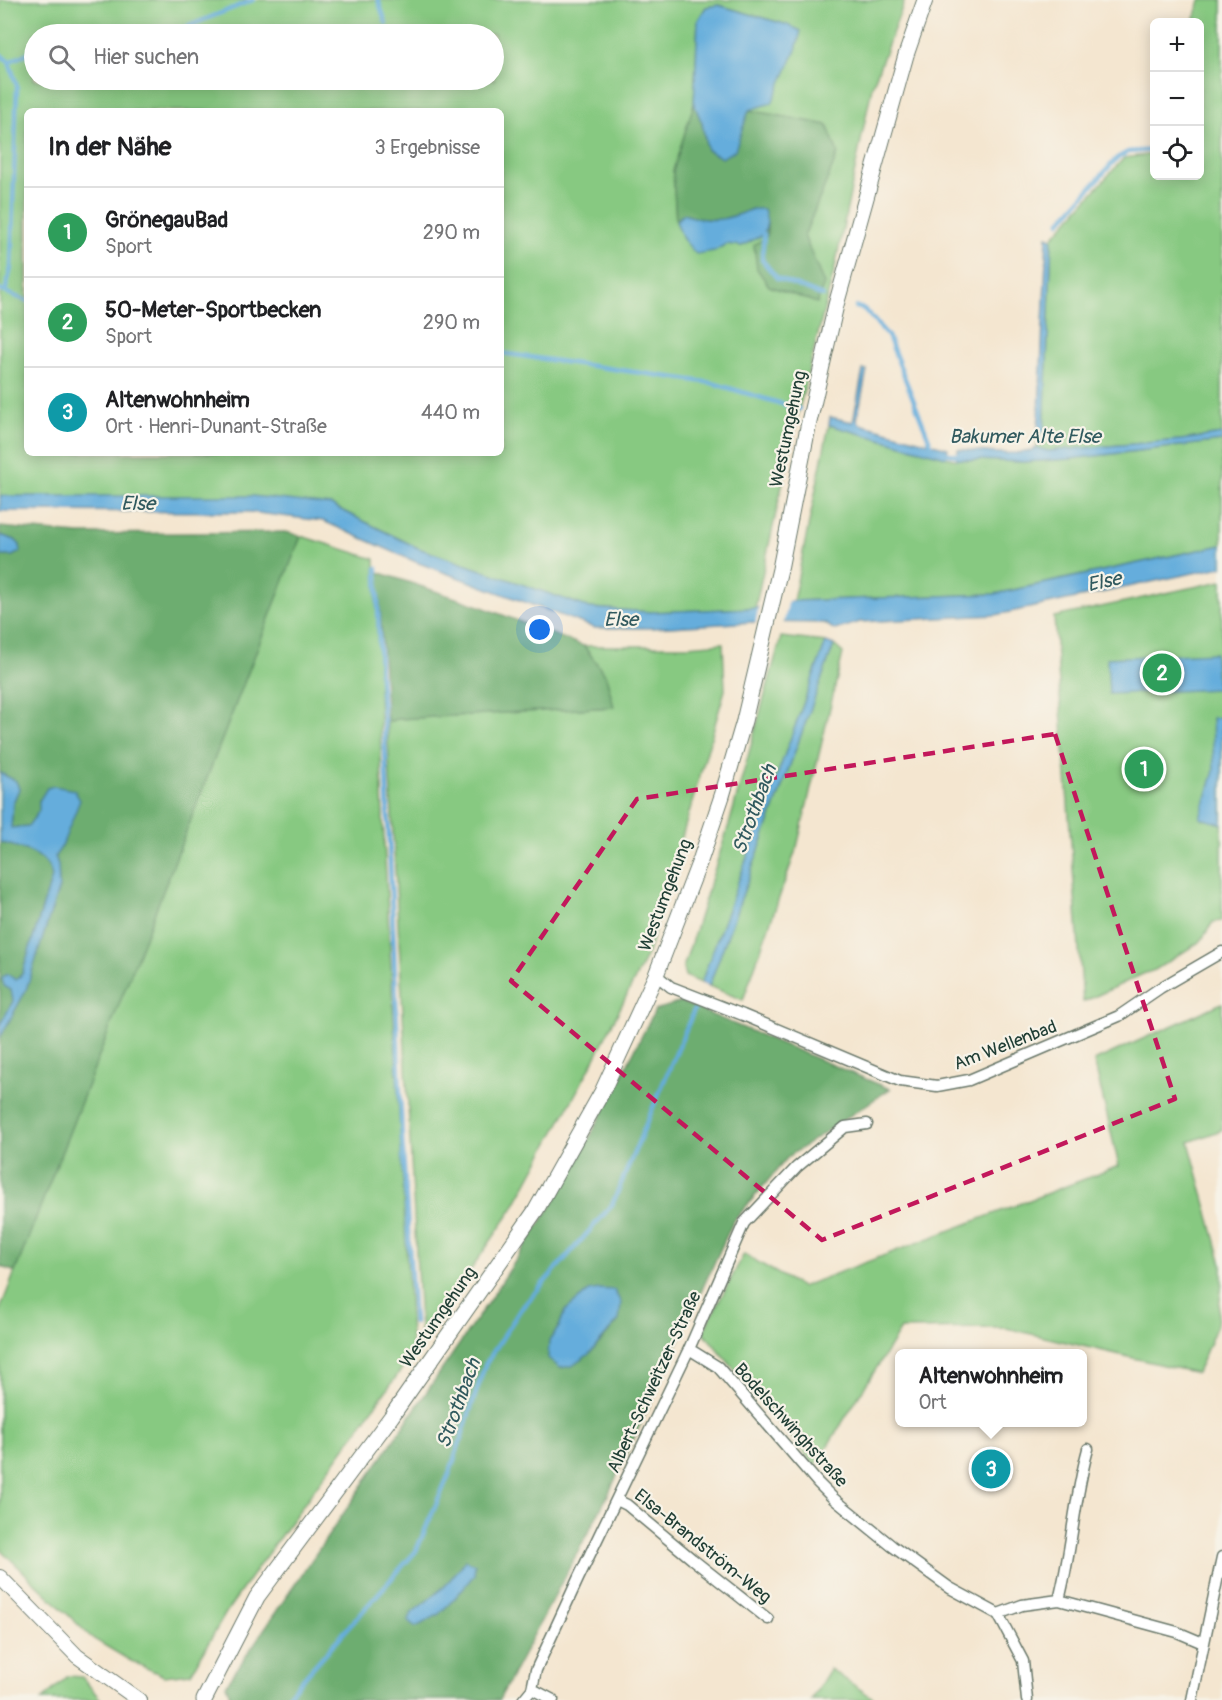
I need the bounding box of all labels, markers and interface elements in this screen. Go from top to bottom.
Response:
map controls [1150,18,1204,180]
button: + [1150,18,1204,72]
search box [24,24,504,90]
icon: search [45,41,78,74]
text: Hier suchen [93,43,199,71]
button: − [1150,72,1204,126]
button: locate [1150,126,1204,180]
text: In der Nähe [48,131,171,163]
text: 3 Ergebnisse [375,135,480,160]
text: GrönegauBad [105,206,228,234]
text: 1 [64,220,71,245]
text: 290 m [423,220,480,245]
text: Sport [105,234,152,259]
text: 50-Meter-Sportbecken [105,296,322,324]
text: 2 [62,310,73,335]
text: 290 m [423,310,480,335]
text: Sport [105,324,152,349]
street label: Westumgehung [765,369,812,490]
text: Altenwohnheim [105,386,250,414]
text: 3 [62,400,73,425]
text: 440 m [421,400,480,425]
text: Ort · Henri-Dunant-Straße [105,414,327,439]
water label: Bakumer Alte Else [949,424,1103,449]
water label: Else [121,491,157,516]
water label: Else [1085,565,1125,597]
water label: Else [604,607,640,632]
your location [525,615,554,644]
pin: 2 [1142,650,1182,696]
pin: 1 [1124,746,1164,792]
water label: Strothbach [727,760,783,857]
street label: Westumgehung [633,836,697,955]
street label: Am Wellenbad [950,1015,1060,1076]
street label: Westumgehung [395,1262,482,1373]
street label: Albert-Schweitzer-Straße [602,1287,707,1477]
popup [895,1349,1087,1427]
water label: Strothbach [431,1354,487,1451]
street label: Bodelschwinghstraße [729,1358,853,1492]
text: Altenwohnheim [919,1362,1063,1390]
text: Ort [919,1390,947,1415]
pin: 3 [972,1446,1010,1492]
street label: Elsa-Brandström-Weg [630,1484,776,1609]

